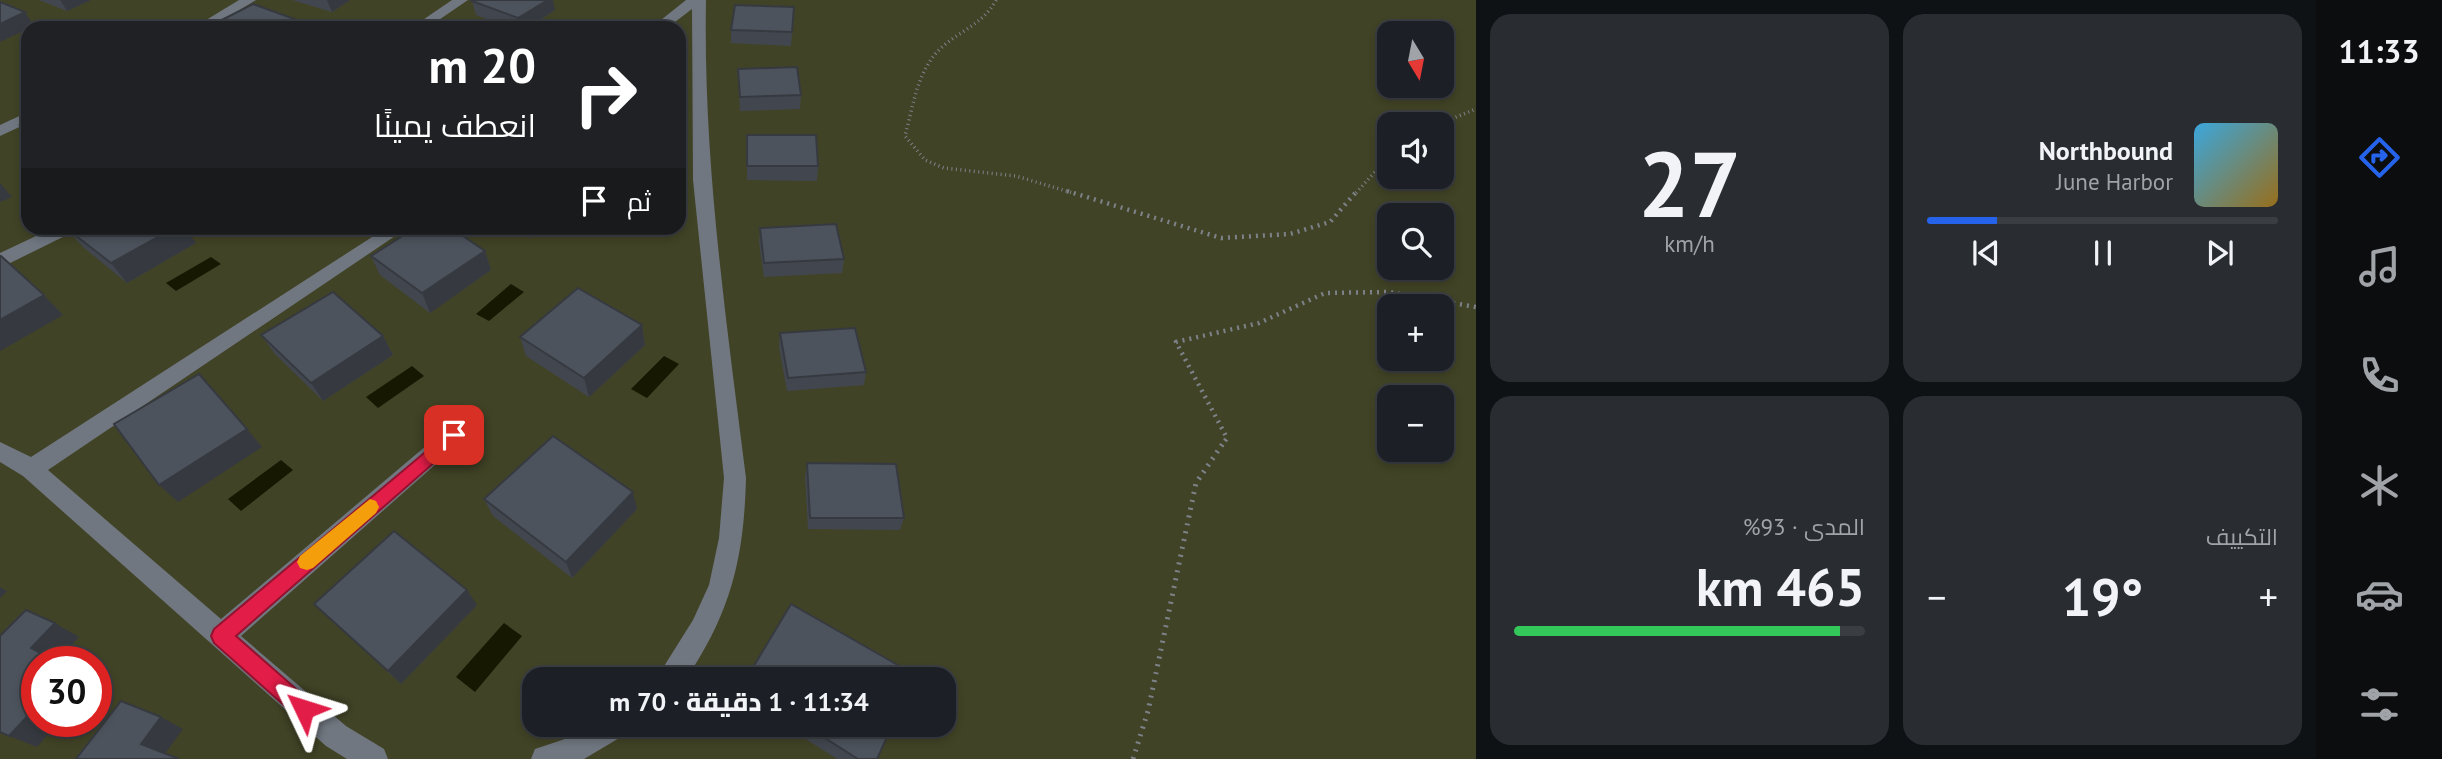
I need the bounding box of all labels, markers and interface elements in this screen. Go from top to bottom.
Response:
north arrow [1377,21,1454,98]
map controls [1377,21,1454,462]
text: 11:33 [2338,30,2420,72]
text: 20 m [429,33,536,97]
icon: right [560,49,651,140]
text: انعطف يمينًا [374,104,536,146]
button: sound [1377,112,1454,189]
text: 27 [1638,124,1741,242]
icon: directions [2355,133,2404,182]
text: Northbound [2039,134,2173,167]
text: June Harbor [2056,167,2173,196]
icon: arrive [575,182,613,220]
text: ثم [627,185,651,218]
button: search [1377,203,1454,280]
text: km/h [1664,229,1715,258]
icon: previous [1967,234,2005,272]
icon: pause [2084,234,2122,272]
icon: next [2201,234,2239,272]
icon: music [2355,242,2404,291]
button: + [1377,294,1454,371]
icon: phone [2355,351,2404,400]
button: − [1377,385,1454,462]
pin [424,405,484,465]
icon: arrive [435,416,473,454]
icon: climate [2355,461,2404,510]
text: المدى · 93% [1743,512,1865,541]
text: التكييف [2206,522,2278,551]
text: 465 km [1696,553,1865,620]
text: 19° [2062,563,2143,630]
icon: car [2355,570,2404,619]
text: − [1927,572,1946,621]
text: + [2259,572,2278,621]
speed limit sign: 30 [21,646,112,737]
position arrow [267,672,341,746]
icon: filters [2355,680,2404,729]
text: 11:34 · 1 دقيقة · 70 m [609,685,869,718]

